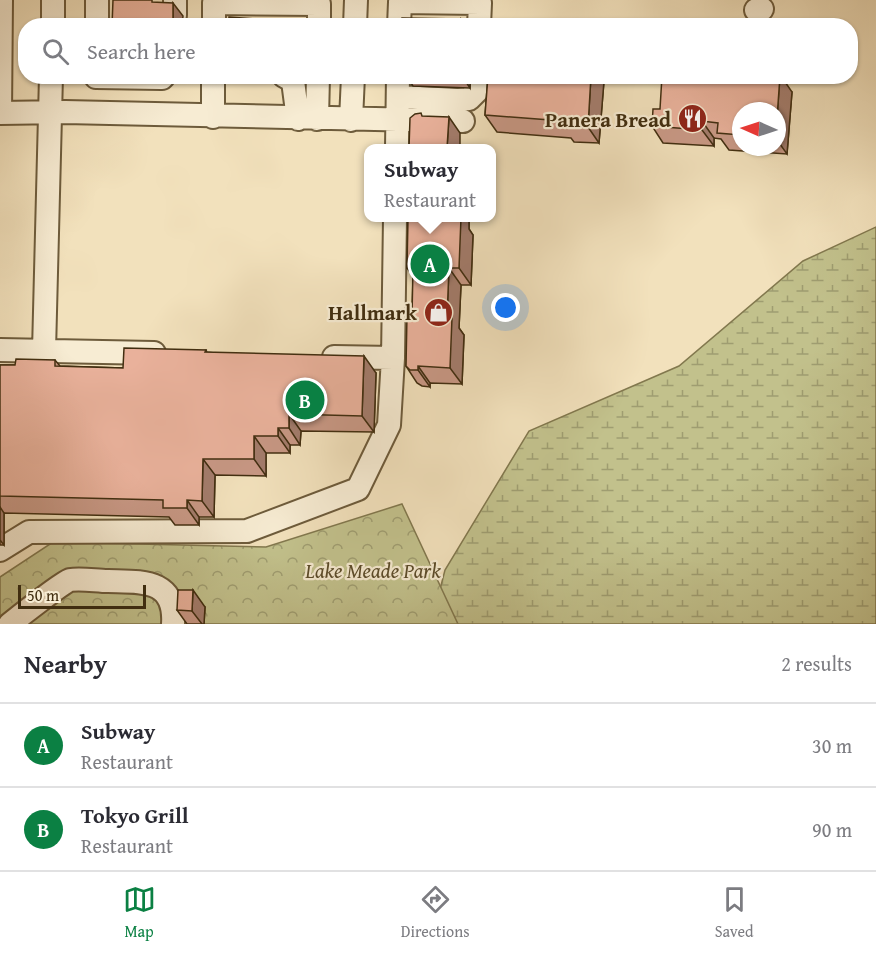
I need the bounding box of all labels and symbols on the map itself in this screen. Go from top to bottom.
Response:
north arrow [732,102,786,156]
restaurant icon: Panera Bread [676,103,708,135]
place label: Panera Bread [545,104,671,135]
pin: A [410,242,450,286]
your location [491,293,520,322]
shop icon: Hallmark [422,296,454,328]
place label: Hallmark [328,297,418,328]
pin: B [286,378,324,422]
park label: Lake Meade Park [304,555,441,586]
scale bar [18,582,146,610]

